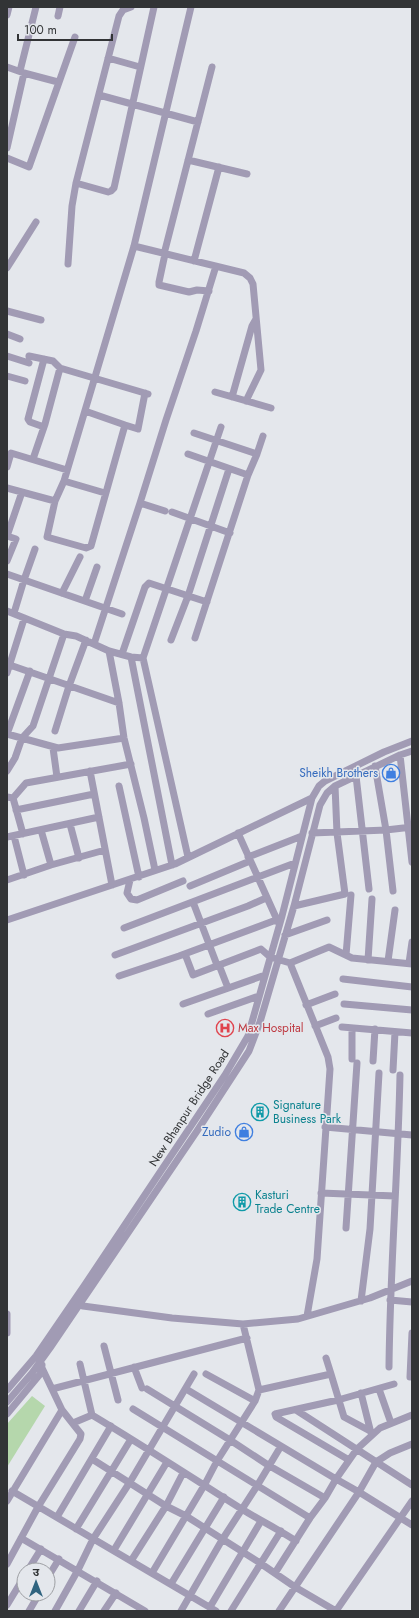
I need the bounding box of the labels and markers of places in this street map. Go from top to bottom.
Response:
shop icon: Sheikh Brothers [381,763,401,783]
place label: Sheikh Brothers [299,764,378,782]
hospital icon: Max Hospital [215,1018,235,1038]
place label: Max Hospital [238,1019,303,1037]
place label: Signature Business Park [273,1096,342,1128]
building icon: Signature Business Park [250,1102,270,1122]
shop icon: Zudio [234,1122,254,1142]
place label: Zudio [202,1123,231,1141]
place label: Kasturi Trade Centre [255,1186,320,1218]
building icon: Kasturi Trade Centre [232,1192,252,1212]

